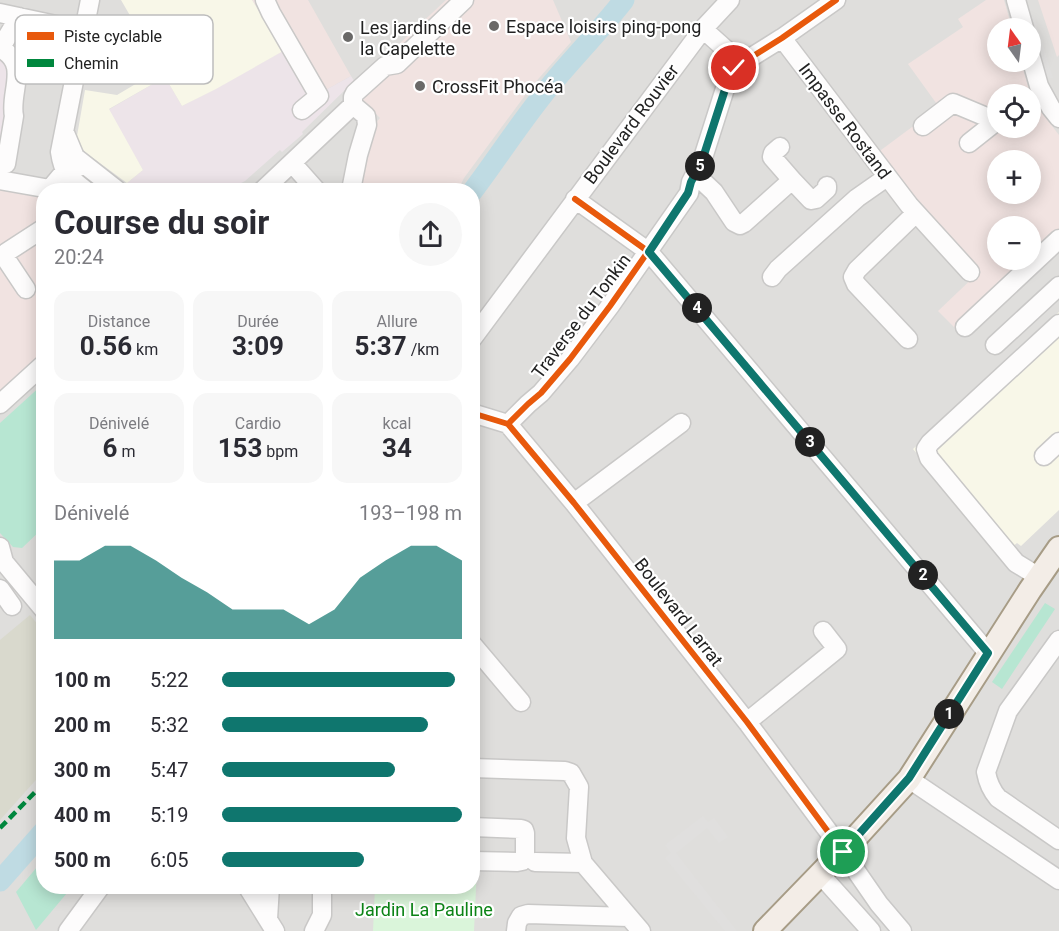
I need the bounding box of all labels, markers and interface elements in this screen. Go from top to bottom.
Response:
legend [15,15,213,84]
place label: Espace loisirs ping-pong [506,16,701,37]
place label: Les jardins de la Capelette [360,17,471,59]
north arrow [987,18,1041,72]
map controls [987,18,1041,270]
marker: Espace loisirs ping-pong [487,19,501,33]
text: Piste cyclable [64,27,162,46]
marker: Les jardins de la Capelette [341,30,355,44]
pin [708,42,759,93]
icon: check [717,51,750,84]
text: Chemin [64,54,118,73]
street label: Impasse Rostand [795,59,895,183]
street label: Boulevard Rouvier [579,60,683,188]
place label: CrossFit Phocéa [432,76,563,97]
marker: CrossFit Phocéa [413,79,427,93]
button: locate [987,84,1041,138]
button: + [987,150,1041,204]
pin: 5 [685,151,715,181]
text: 5 [695,156,705,175]
text: Course du soir [54,203,269,242]
button: share [399,203,462,266]
button: − [987,216,1041,270]
text: 20:24 [54,245,104,269]
street label: Traverse du Tonkin [527,249,635,383]
pin: 4 [682,293,712,323]
text: 4 [692,298,702,317]
text: Distance [88,312,150,331]
text: Durée [237,312,279,331]
text: Allure [377,312,417,331]
text: 0.56 [80,331,132,361]
text: 3:09 [232,331,284,361]
text: 5:37 [355,331,407,361]
text: km [132,340,158,359]
text: /km [407,340,439,359]
text: Dénivelé [89,414,149,433]
text: Cardio [235,414,281,433]
text: kcal [383,414,411,433]
pin: 3 [795,427,825,457]
text: 3 [805,432,815,451]
text: 6 [103,433,117,463]
text: 153 [218,433,262,463]
text: 34 [382,433,412,463]
text: m [117,442,135,461]
text: bpm [262,442,298,461]
text: Dénivelé [54,501,129,525]
text: 193–198 m [359,501,462,525]
street label: Boulevard Larrat [630,554,728,670]
pin: 2 [908,560,938,590]
text: 2 [918,565,928,584]
text: 100 m [54,668,111,692]
text: 5:22 [150,668,189,692]
pin: 1 [934,699,964,729]
text: 1 [944,704,954,723]
text: 200 m [54,713,111,737]
text: 5:32 [150,713,189,737]
text: 300 m [54,758,111,782]
text: 5:47 [150,758,189,782]
text: 400 m [54,803,111,827]
text: 5:19 [150,803,189,827]
pin [817,826,868,877]
icon: arrive [826,835,859,868]
text: 500 m [54,848,111,872]
text: 6:05 [150,848,189,872]
park label: Jardin La Pauline [355,899,493,920]

